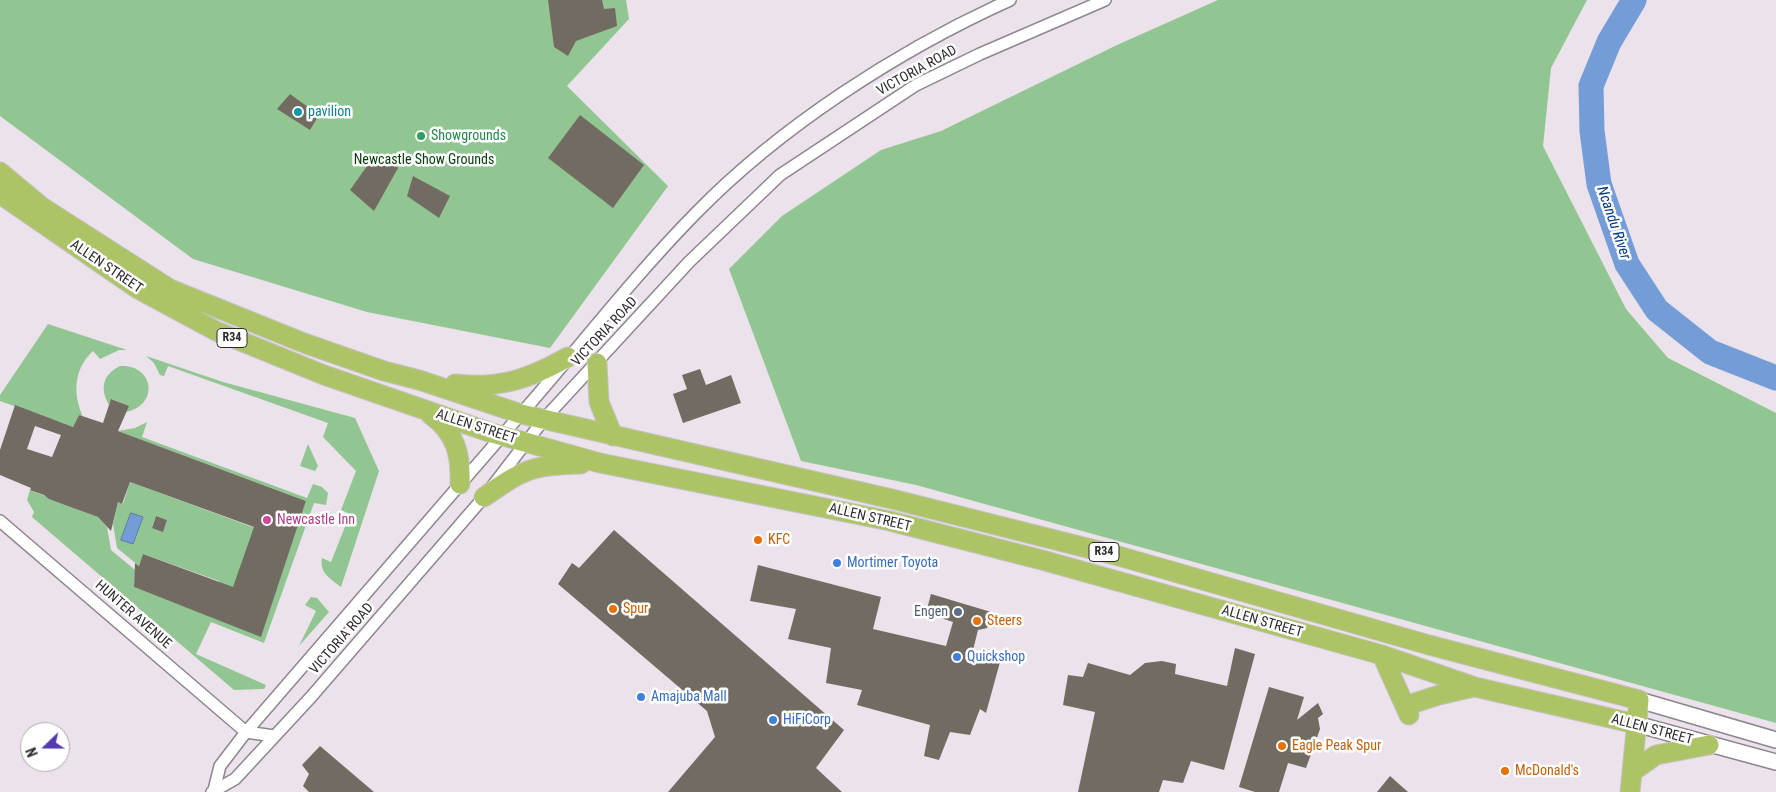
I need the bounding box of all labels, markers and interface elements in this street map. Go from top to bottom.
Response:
street label: VICTORIA ROAD [874,42,960,100]
place label: pavilion [308,104,351,120]
marker: pavilion [292,106,304,118]
place label: Showgrounds [431,128,506,144]
marker: Showgrounds [415,130,427,142]
park label: Newcastle Show Grounds [354,152,494,168]
water label: Ncandu River [1592,184,1634,262]
street label: ALLEN STREET [67,237,145,297]
street label: VICTORIA ROAD [569,294,641,370]
road number: R34 [217,328,247,348]
street label: ALLEN STREET [434,406,518,448]
street label: ALLEN STREET [827,500,913,536]
place label: Newcastle Inn [277,512,355,528]
marker: Newcastle Inn [261,514,273,526]
place label: KFC [768,532,790,548]
marker: KFC [752,534,764,546]
road number: R34 [1089,542,1119,562]
place label: Mortimer Toyota [847,555,938,571]
marker: Mortimer Toyota [831,557,843,569]
street label: HUNTER AVENUE [91,577,175,653]
street label: VICTORIA ROAD [307,600,377,678]
place label: Spur [623,601,648,617]
street label: ALLEN STREET [1220,602,1304,642]
marker: Spur [607,603,619,615]
place label: Engen [914,604,948,620]
marker: Engen [952,606,964,618]
place label: Steers [987,613,1022,629]
marker: Steers [971,615,983,627]
place label: Quickshop [967,649,1025,665]
marker: Quickshop [951,651,963,663]
place label: Amajuba Mall [651,689,727,705]
marker: Amajuba Mall [635,691,647,703]
street label: ALLEN STREET [1609,711,1695,749]
place label: HiFiCorp [783,712,831,728]
marker: HiFiCorp [767,714,779,726]
north arrow [20,722,70,772]
place label: Eagle Peak Spur [1292,738,1381,754]
marker: Eagle Peak Spur [1276,740,1288,752]
text: N [23,745,41,759]
place label: McDonald's [1515,763,1579,779]
marker: McDonald's [1499,765,1511,777]

